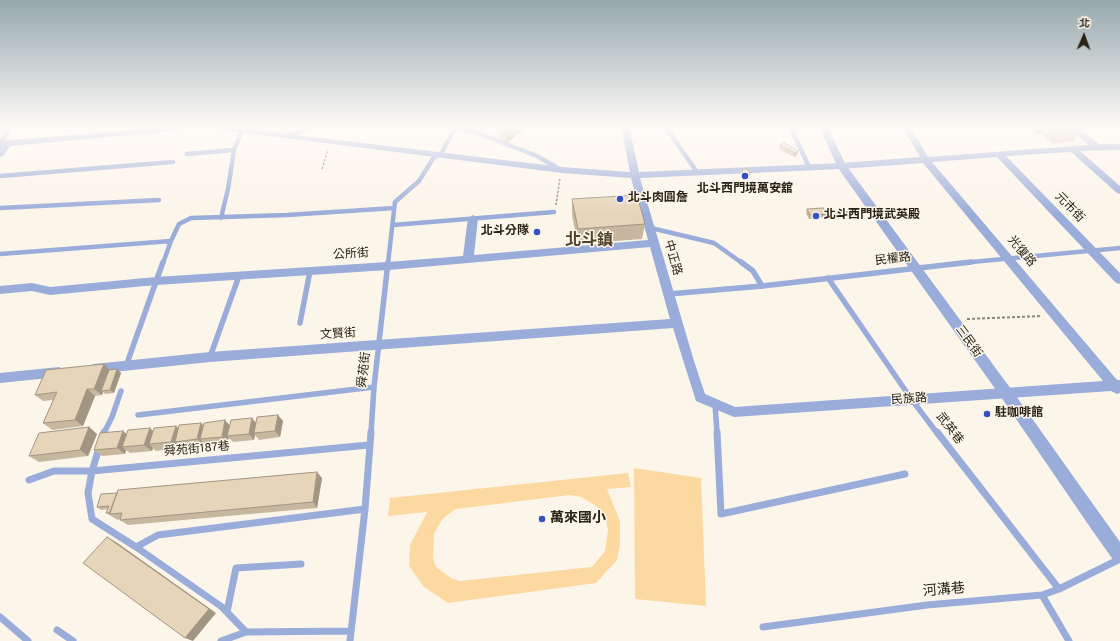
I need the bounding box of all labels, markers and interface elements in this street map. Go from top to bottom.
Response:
north arrow [1064,16,1104,56]
text: 北 [1079,17,1090,31]
marker: 北斗西門境萬安舘 [740,171,750,181]
place label: 北斗西門境萬安舘 [697,183,793,197]
street label: 元市街 [1051,190,1087,226]
place label: 北斗肉圓詹 [628,192,688,206]
marker: 北斗肉圓詹 [615,194,625,204]
place label: 北斗西門境武英殿 [824,209,920,223]
marker: 北斗西門境武英殿 [811,211,821,221]
place label: 北斗分隊 [481,225,529,239]
marker: 北斗分隊 [532,227,542,237]
district label: 北斗鎮 [565,232,613,252]
street label: 光復路 [1004,234,1038,270]
street label: 中正路 [660,239,684,277]
street label: 公所街 [333,247,369,263]
street label: 民權路 [874,251,912,269]
street label: 三民街 [952,323,984,361]
street label: 文賢街 [320,327,356,343]
street label: 舜苑街 [356,351,374,389]
street label: 民族路 [891,392,927,408]
place label: 駐咖啡館 [995,407,1043,421]
marker: 駐咖啡館 [982,409,992,419]
street label: 武英巷 [932,410,966,448]
street label: 舜苑街187巷 [164,440,230,460]
place label: 萬來國小 [550,511,606,527]
marker: 萬來國小 [537,514,547,524]
street label: 河溝巷 [922,581,966,601]

